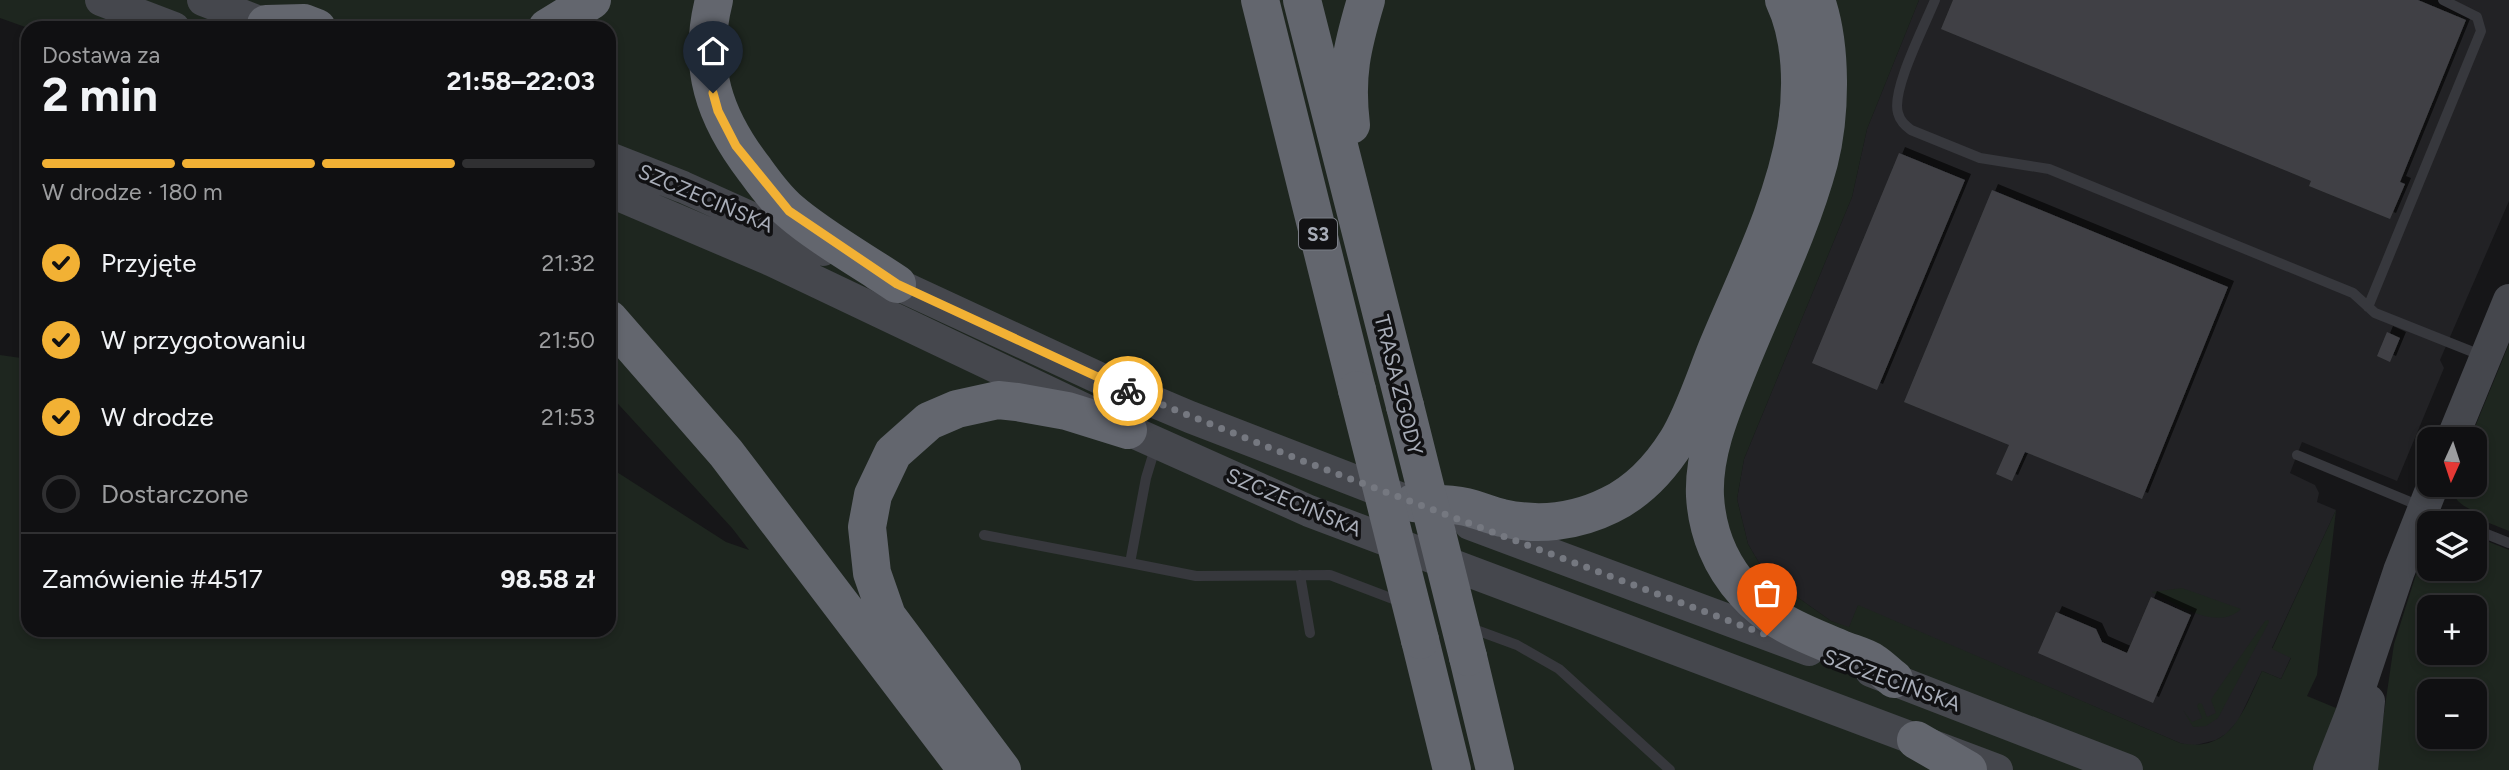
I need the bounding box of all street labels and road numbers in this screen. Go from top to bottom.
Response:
street label: SZCZECIŃSKA [635,158,777,238]
road number: S3 [1299,218,1337,250]
street label: TRASA ZGODY [1369,312,1429,458]
street label: SZCZECIŃSKA [1223,462,1365,542]
street label: SZCZECIŃSKA [1820,644,1964,716]

